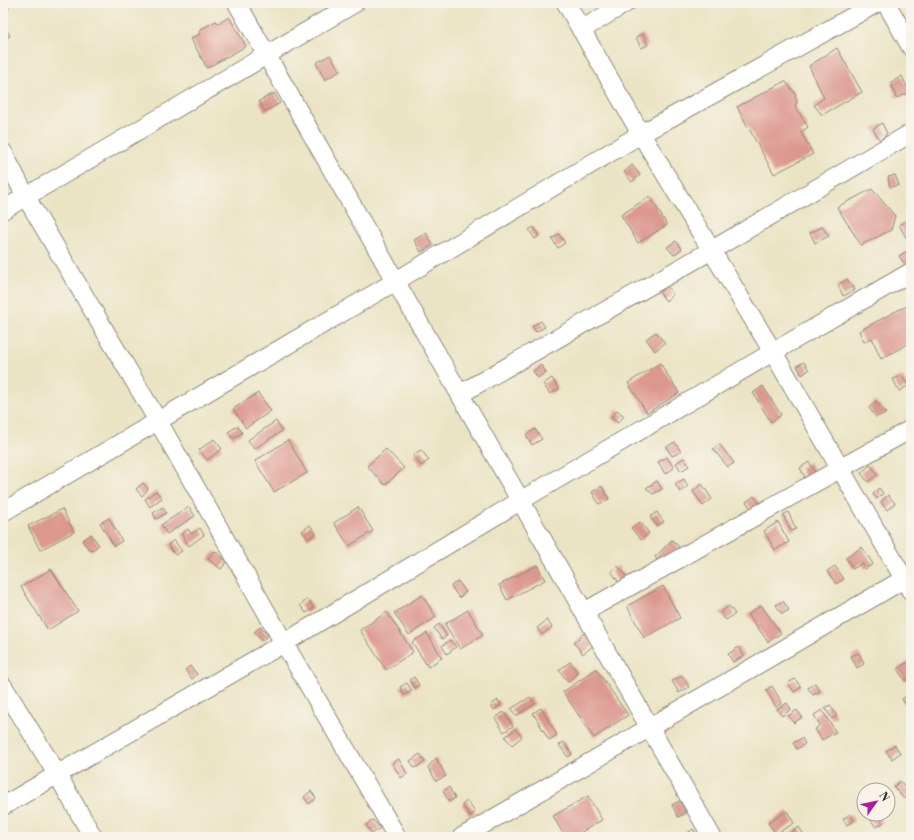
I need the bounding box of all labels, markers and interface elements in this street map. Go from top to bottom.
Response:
north arrow [856,782,896,822]
text: N [875,790,892,805]

